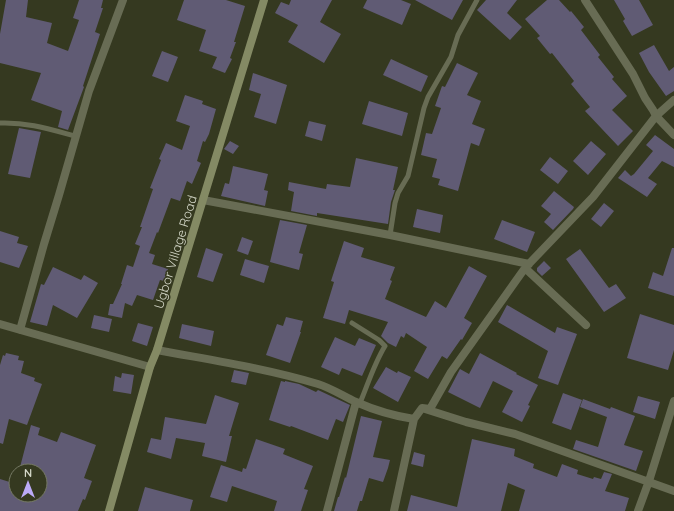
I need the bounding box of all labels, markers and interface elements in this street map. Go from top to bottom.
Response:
street label: Ugbor Village Road [150,193,200,311]
north arrow [8,463,48,503]
text: N [24,466,32,480]

